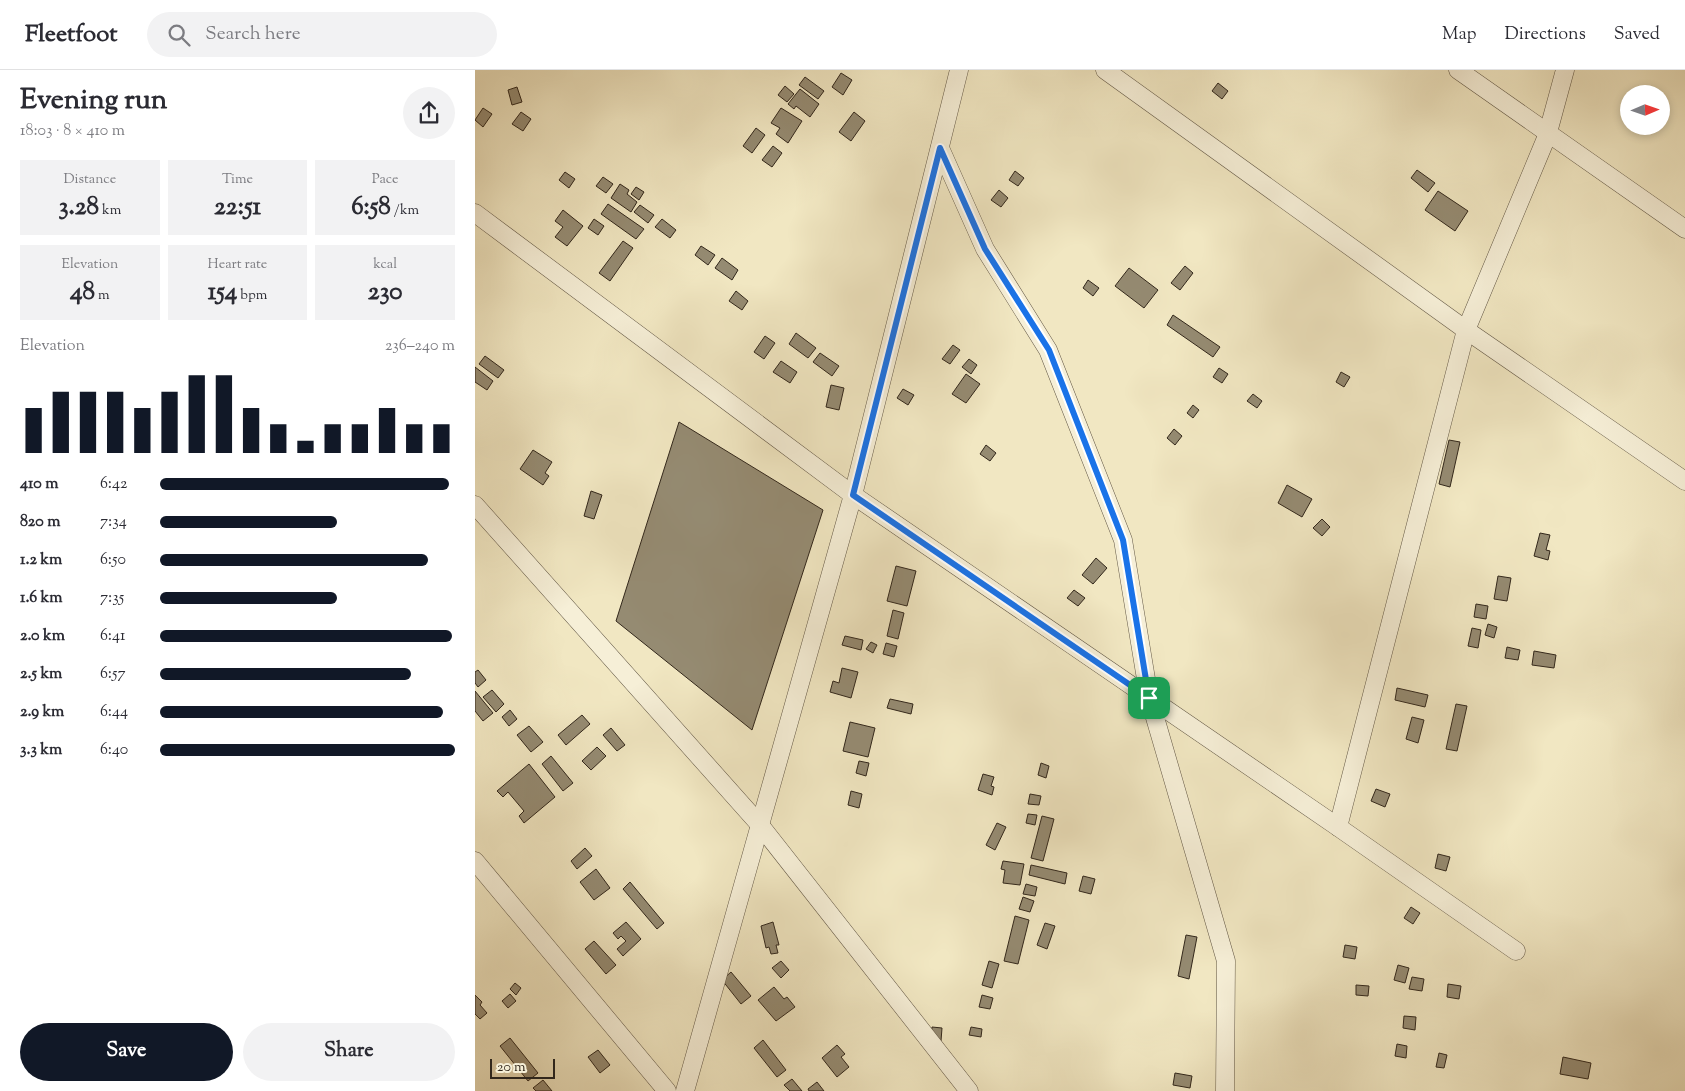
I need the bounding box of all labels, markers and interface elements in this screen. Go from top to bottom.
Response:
search box [147,12,497,57]
text: Fleetfoot [25,18,117,52]
icon: search [165,21,193,49]
text: Search here [205,21,301,48]
text: Map [1442,22,1477,48]
text: Directions [1505,22,1586,48]
text: Saved [1614,22,1660,48]
text: Evening run [20,81,167,121]
north arrow [1620,85,1670,135]
map controls [1620,85,1670,135]
button: share [403,87,455,139]
text: 18:03 · 8 × 410 m [20,120,125,143]
text: Distance [63,170,116,190]
text: Time [222,170,253,190]
text: Pace [372,170,399,190]
text: 3.28 [58,190,99,226]
text: 22:51 [214,190,261,226]
text: 6:58 [351,190,391,226]
text: km [99,201,121,221]
text: /km [391,201,419,221]
text: Elevation [61,255,118,275]
text: Heart rate [208,255,267,275]
text: kcal [373,255,397,275]
text: 48 [70,275,95,311]
text: 154 [208,275,237,311]
text: 230 [368,275,403,311]
text: m [95,286,110,306]
text: bpm [237,286,267,306]
text: Elevation [20,335,85,358]
text: 236–240 m [385,335,455,358]
text: 410 m [20,473,58,496]
text: 6:42 [100,473,128,496]
text: 820 m [20,511,60,534]
text: 7:34 [100,511,127,534]
text: 1.2 km [20,549,62,572]
text: 6:50 [100,549,126,572]
text: 1.6 km [20,587,62,610]
text: 7:35 [100,587,124,610]
text: 2.0 km [20,625,65,648]
text: 6:41 [100,625,125,648]
text: 2.5 km [20,663,62,686]
text: 6:57 [100,663,125,686]
pin [1128,677,1170,719]
icon: arrive [1135,684,1163,712]
text: 2.9 km [20,701,64,724]
text: 6:44 [100,701,128,724]
text: 3.3 km [20,739,62,762]
text: 6:40 [100,739,128,762]
button: Save [20,1023,233,1081]
button: Share [243,1023,455,1081]
scale bar [490,1056,555,1079]
text: 20 m [497,1058,526,1078]

